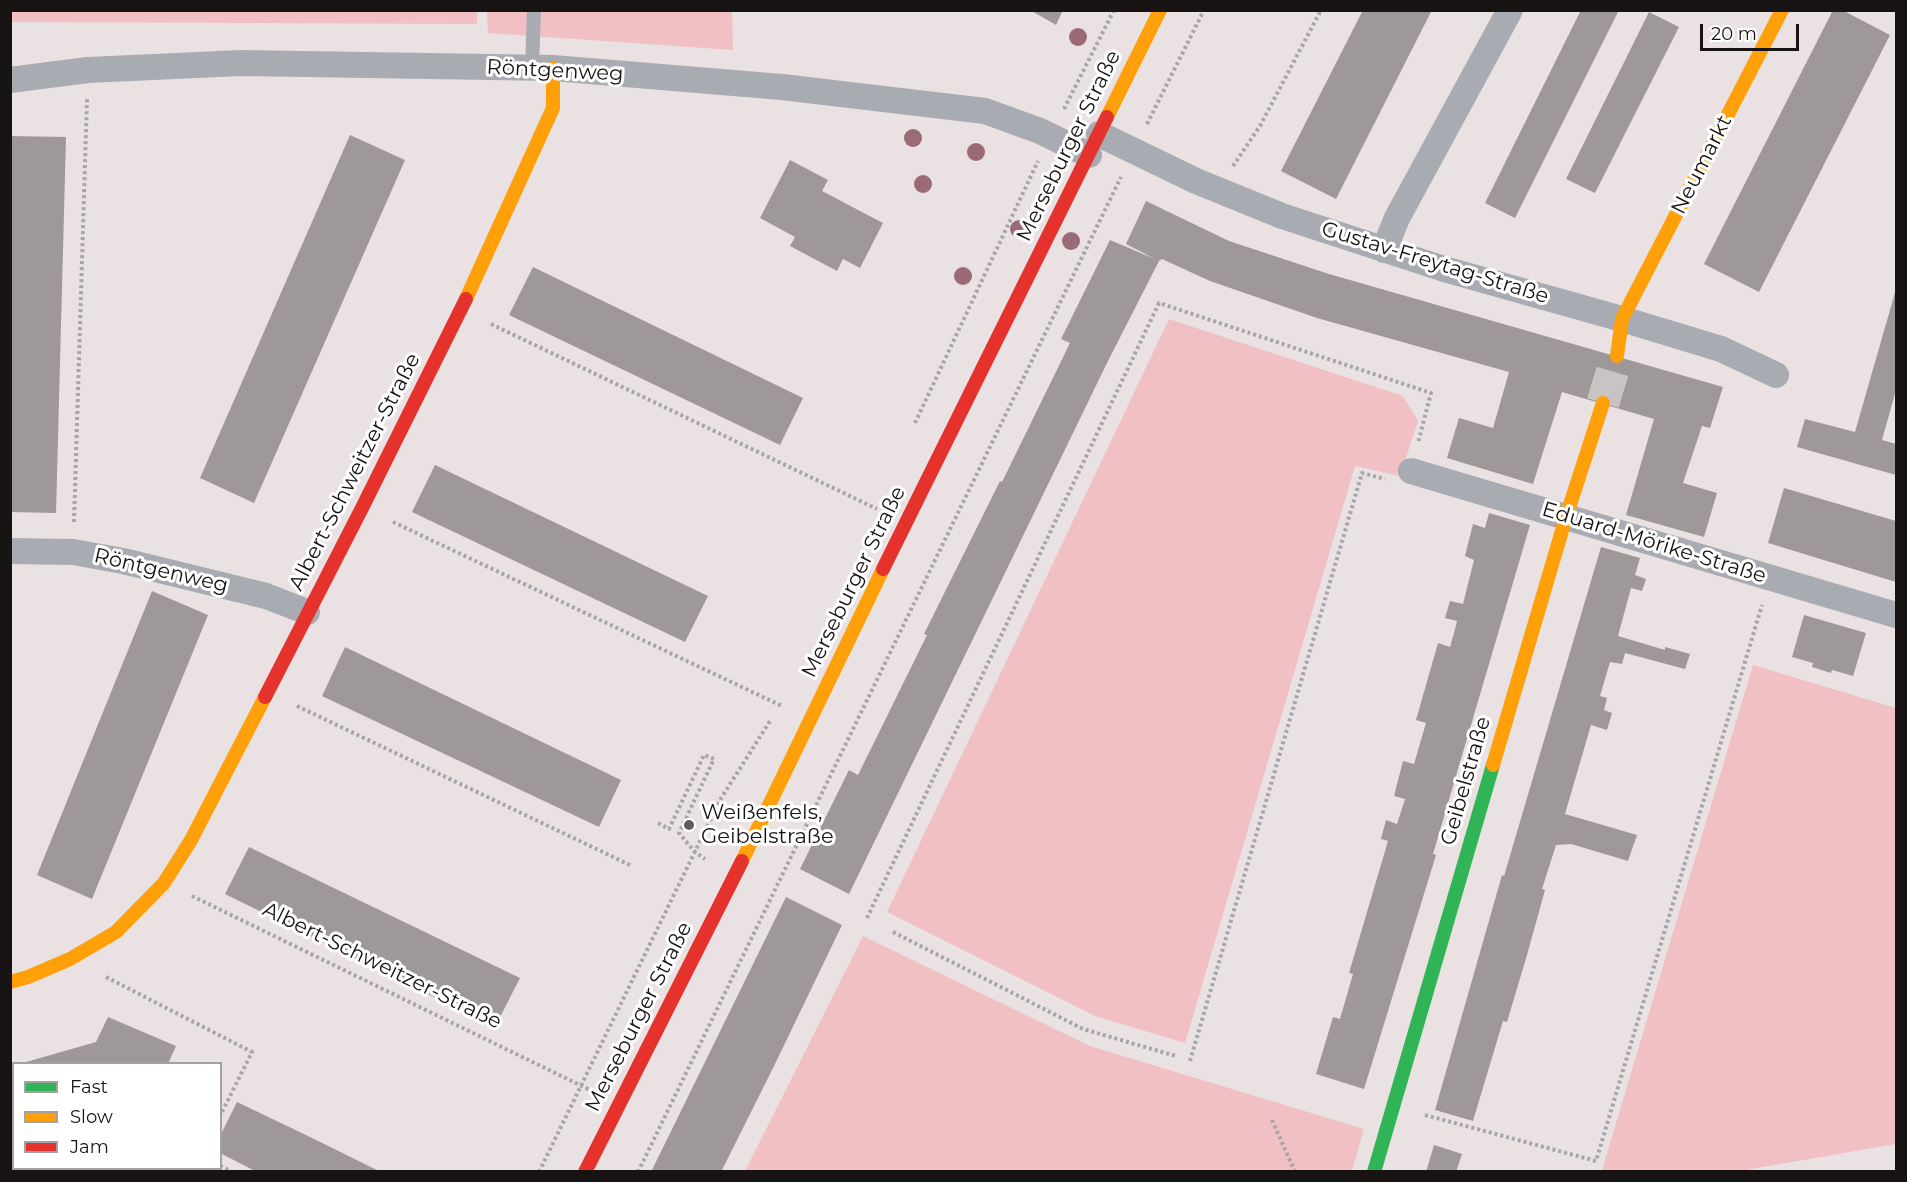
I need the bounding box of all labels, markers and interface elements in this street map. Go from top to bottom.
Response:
scale bar [1703,12,1802,50]
text: 20 m [1711,23,1757,45]
street label: Merseburger Straße [1012,46,1126,246]
street label: Röntgenweg [486,55,624,87]
street label: Neumarkt [1666,111,1738,219]
street label: Gustav-Freytag-Straße [1318,216,1552,310]
street label: Albert-Schweitzer-Straße [284,349,426,595]
street label: Merseburger Straße [797,482,911,682]
street label: Eduard-Mörike-Straße [1539,497,1769,589]
street label: Röntgenweg [91,543,231,599]
street label: Geibelstraße [1436,714,1496,848]
place label: Weißenfels, Geibelstraße [701,800,834,850]
marker: Weißenfels, Geibelstraße [682,818,696,832]
street label: Albert-Schweitzer-Straße [258,897,506,1035]
street label: Merseburger Straße [580,918,698,1116]
legend [12,1062,222,1170]
text: Fast [70,1076,108,1098]
text: Slow [70,1106,113,1128]
text: Jam [70,1136,109,1158]

